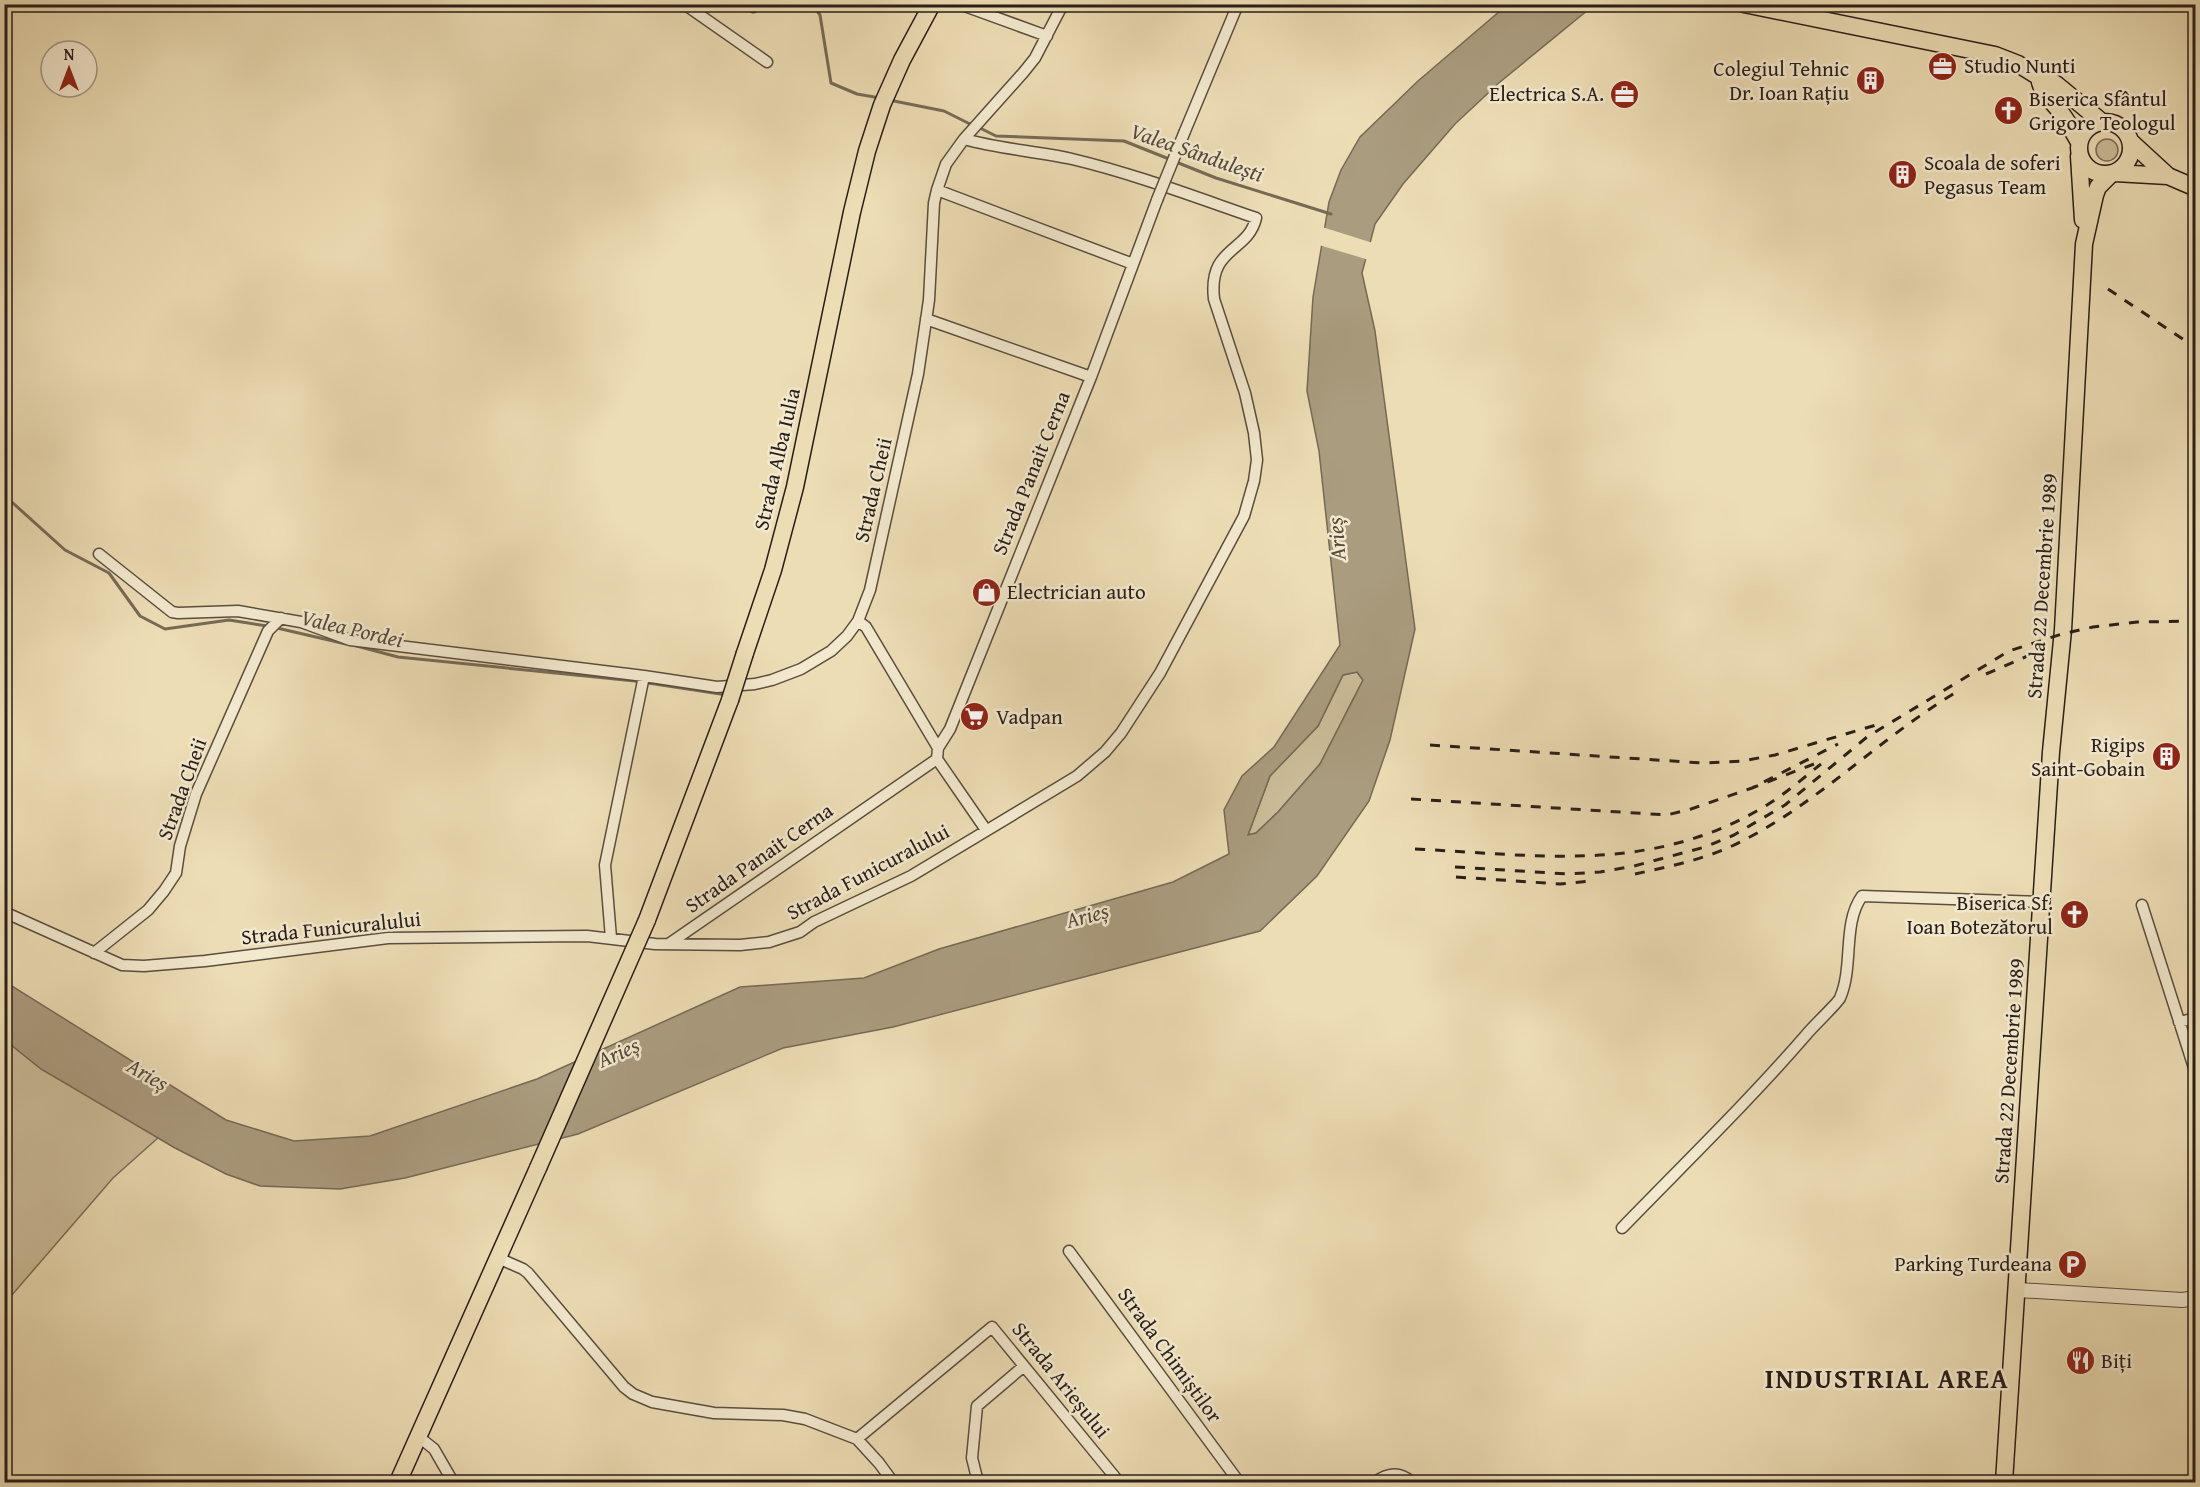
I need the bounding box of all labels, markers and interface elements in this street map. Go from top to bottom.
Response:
north arrow [39,39,99,99]
text: N [64,42,75,66]
office icon: Studio Nunti [1927,50,1959,82]
place label: Studio Nunti [1964,50,2076,81]
place label: Colegiul Tehnic Dr. Ioan Rațiu [1713,53,1850,108]
building icon: Colegiul Tehnic Dr. Ioan Rațiu [1854,65,1886,97]
place label: Electrica S.A. [1489,78,1604,109]
office icon: Electrica S.A. [1609,78,1641,110]
place label: Biserica Sfântul Grigore Teologul [2029,83,2176,138]
church icon: Biserica Sfântul Grigore Teologul [1992,95,2024,127]
water label: Valea Sândulești [1126,114,1268,190]
place label: Scoala de soferi Pegasus Team [1924,147,2061,202]
building icon: Scoala de soferi Pegasus Team [1887,159,1919,191]
street label: Strada Alba Iulia [745,384,808,533]
street label: Strada Panait Cerna [984,386,1078,559]
street label: Strada Cheii [845,434,900,545]
street label: Strada 22 Decembrie 1989 [2018,472,2065,700]
water label: Arieș [1318,516,1354,563]
shop icon: Electrician auto [970,576,1002,608]
place label: Electrician auto [1007,576,1146,607]
water label: Valea Pordei [298,601,407,655]
supermarket icon: Vadpan [959,701,991,733]
place label: Vadpan [996,701,1063,732]
place label: Rigips Saint-Gobain [2031,729,2145,784]
street label: Strada Cheii [149,733,214,844]
building icon: Rigips Saint-Gobain [2150,741,2182,773]
street label: Strada Panait Cerna [678,795,839,920]
street label: Strada Funicuralului [781,815,955,928]
place label: Biserica Sf. Ioan Botezătorul [1906,887,2053,942]
water label: Arieș [1061,894,1112,936]
church icon: Biserica Sf. Ioan Botezătorul [2058,899,2090,931]
street label: Strada Funicuralului [240,903,422,952]
street label: Strada 22 Decembrie 1989 [1985,957,2032,1185]
water label: Arieș [591,1029,644,1076]
water label: Arieș [120,1049,175,1099]
place label: Parking Turdeana [1894,1248,2052,1279]
parking icon: Parking Turdeana [2057,1248,2089,1280]
street label: Strada Chimiștilor [1111,1281,1230,1429]
street label: Strada Arieșului [1005,1315,1118,1445]
restaurant icon: Biți [2064,1345,2096,1377]
place label: Biți [2101,1345,2132,1376]
district label: INDUSTRIAL AREA [1765,1358,2009,1398]

